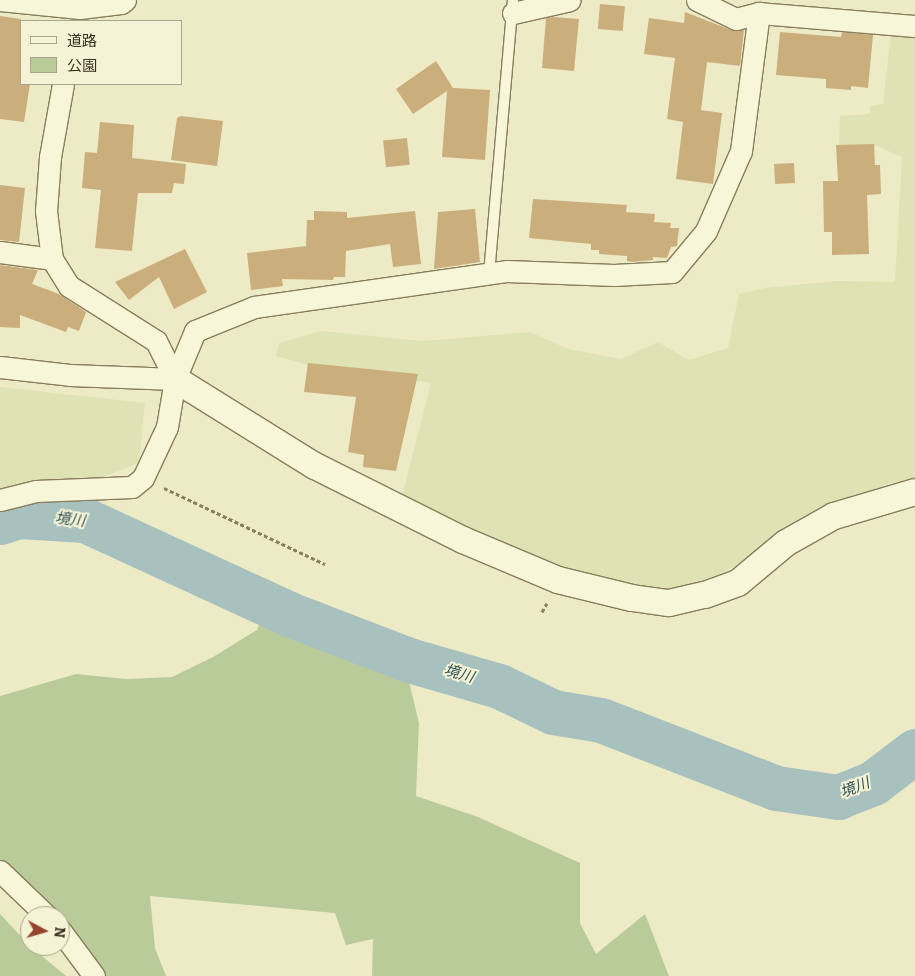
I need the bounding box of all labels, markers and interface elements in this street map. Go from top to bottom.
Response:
legend [20,20,182,85]
text: 道路 [67,32,97,50]
text: 公園 [67,57,97,75]
water label: 境川 [54,509,86,531]
water label: 境川 [442,661,476,687]
water label: 境川 [838,774,872,802]
north arrow [20,906,70,956]
text: N [50,926,68,939]

